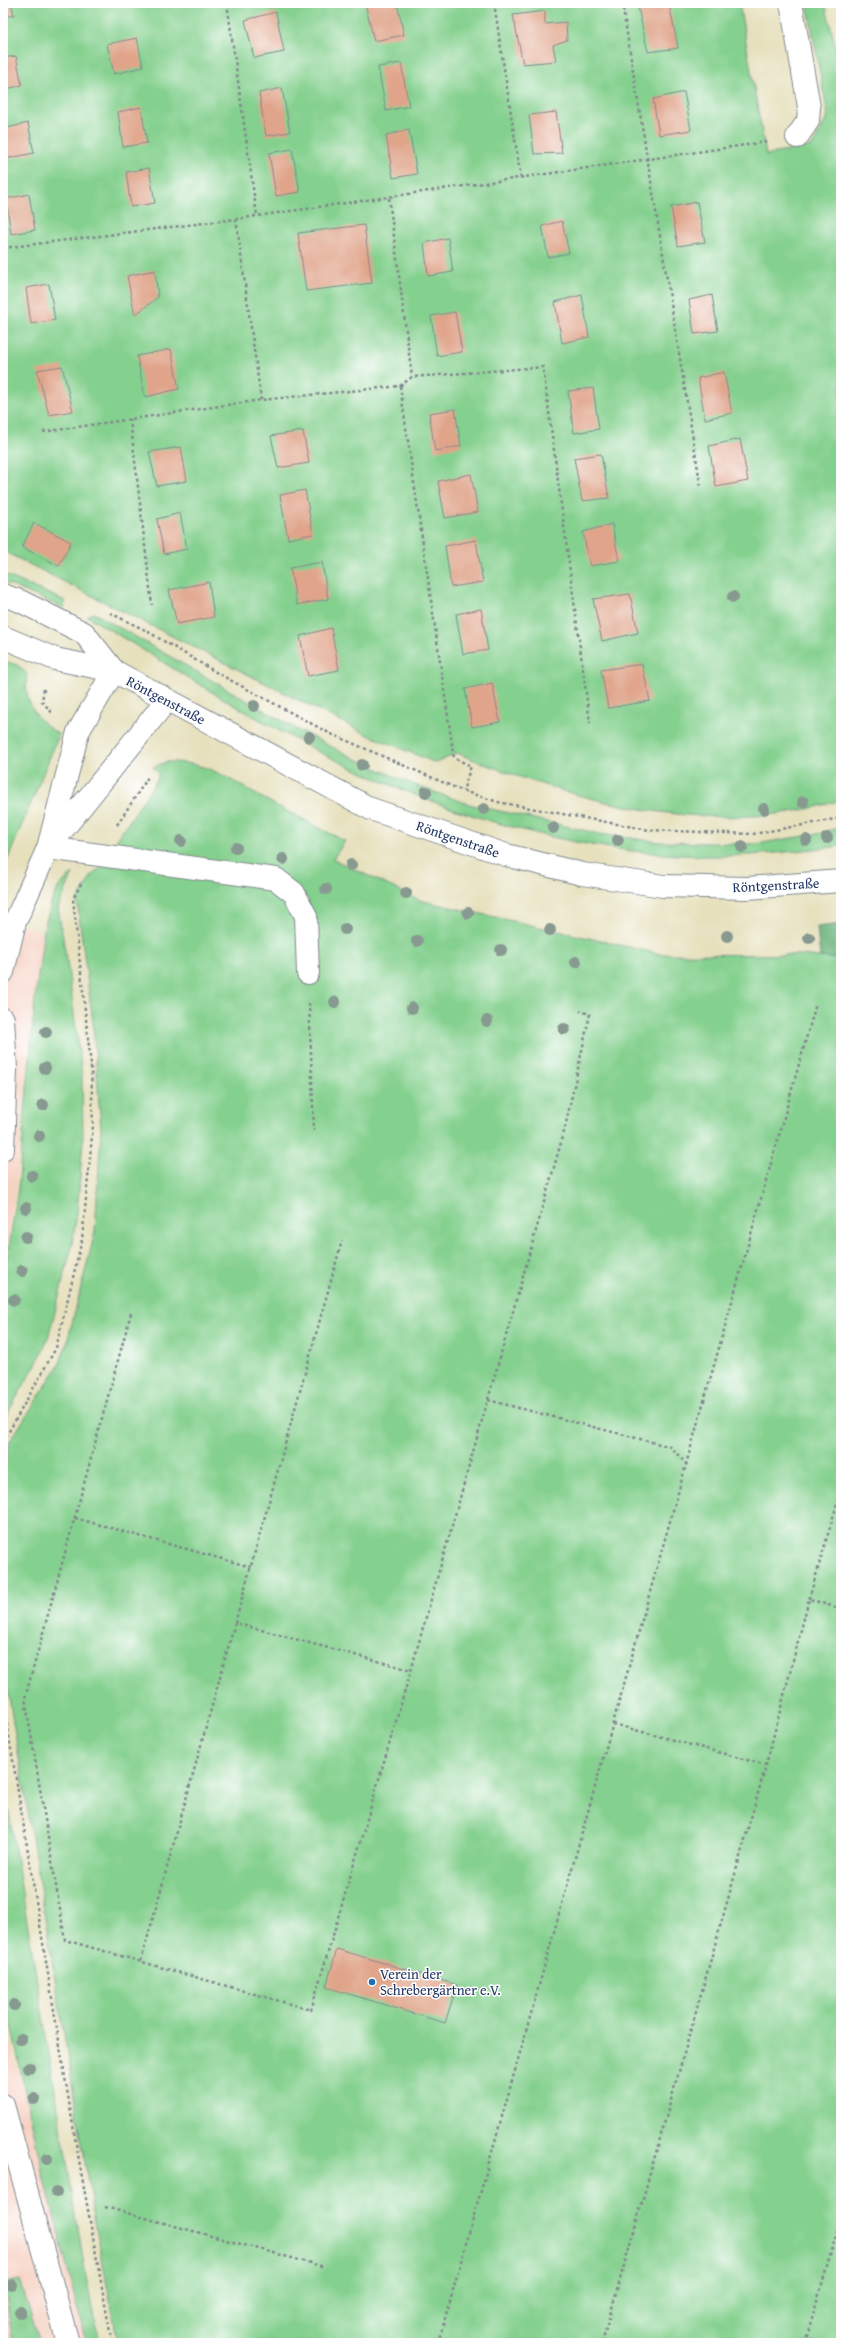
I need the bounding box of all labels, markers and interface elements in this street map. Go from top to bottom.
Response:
street label: Röntgenstraße [123,671,209,729]
street label: Röntgenstraße [414,815,503,863]
street label: Röntgenstraße [732,873,820,897]
place label: Verein der Schrebergärtner e.V. [380,1964,501,2000]
marker: Verein der Schrebergärtner e.V. [367,1977,377,1987]

